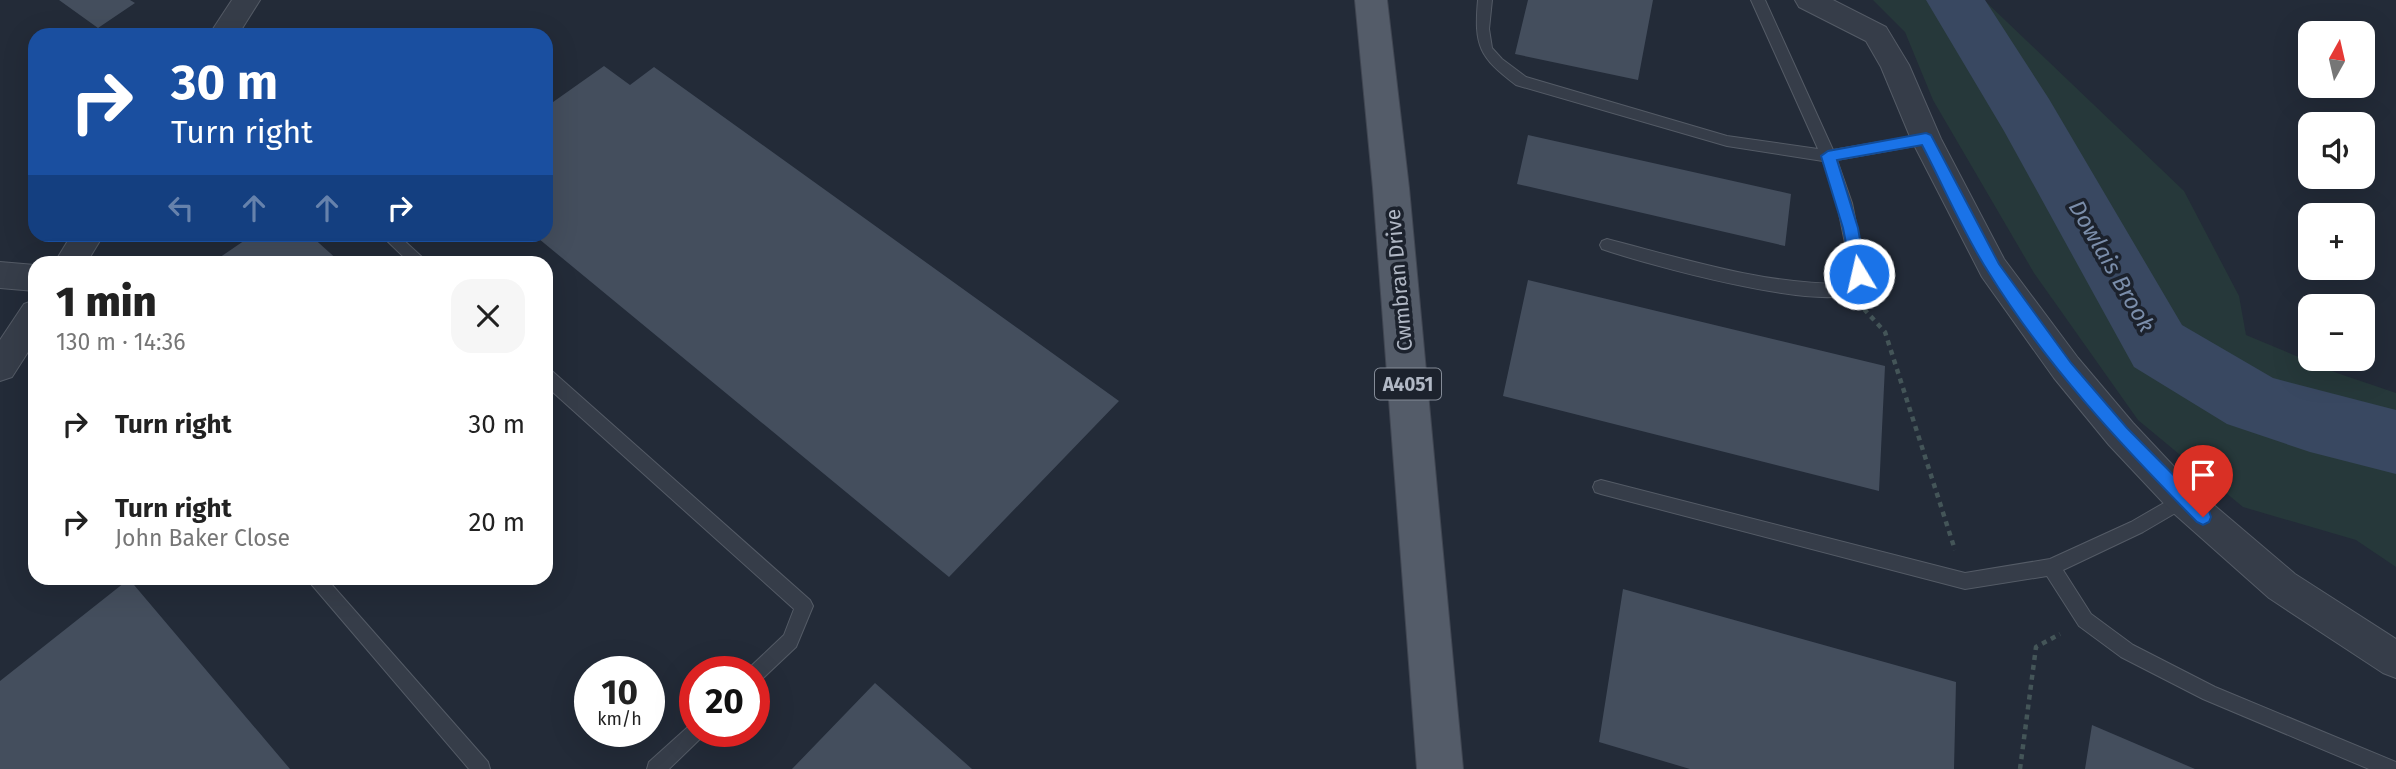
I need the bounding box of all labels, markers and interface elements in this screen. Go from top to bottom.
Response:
north arrow [2298,21,2375,98]
map controls [2298,21,2375,371]
text: 30 m [171,53,278,112]
icon: right [56,56,147,147]
button: sound [2298,112,2375,189]
text: Turn right [171,113,313,151]
icon: left [162,189,200,227]
icon: ahead [235,189,273,227]
icon: ahead [308,189,346,227]
icon: right [381,189,419,227]
water label: Dowlais Brook [2063,195,2161,337]
button: + [2298,203,2375,280]
street label: Cwmbran Drive [1380,208,1418,352]
position arrow [1822,237,1896,311]
text: 1 min [56,277,157,327]
button: close [451,279,525,353]
button: − [2298,294,2375,371]
text: 130 m · 14:36 [56,328,185,356]
road number: A4051 [1375,368,1441,400]
icon: right [56,405,94,443]
text: Turn right [115,409,232,440]
text: 30 m [468,409,525,440]
pin [2173,445,2233,517]
icon: arrive [2184,456,2222,494]
text: Turn right [115,493,232,524]
icon: right [56,503,94,541]
text: 20 m [468,507,525,538]
text: John Baker Close [115,524,290,552]
speed limit sign: 20 [679,656,770,747]
text: 10 [601,671,638,713]
text: km/h [597,708,642,730]

